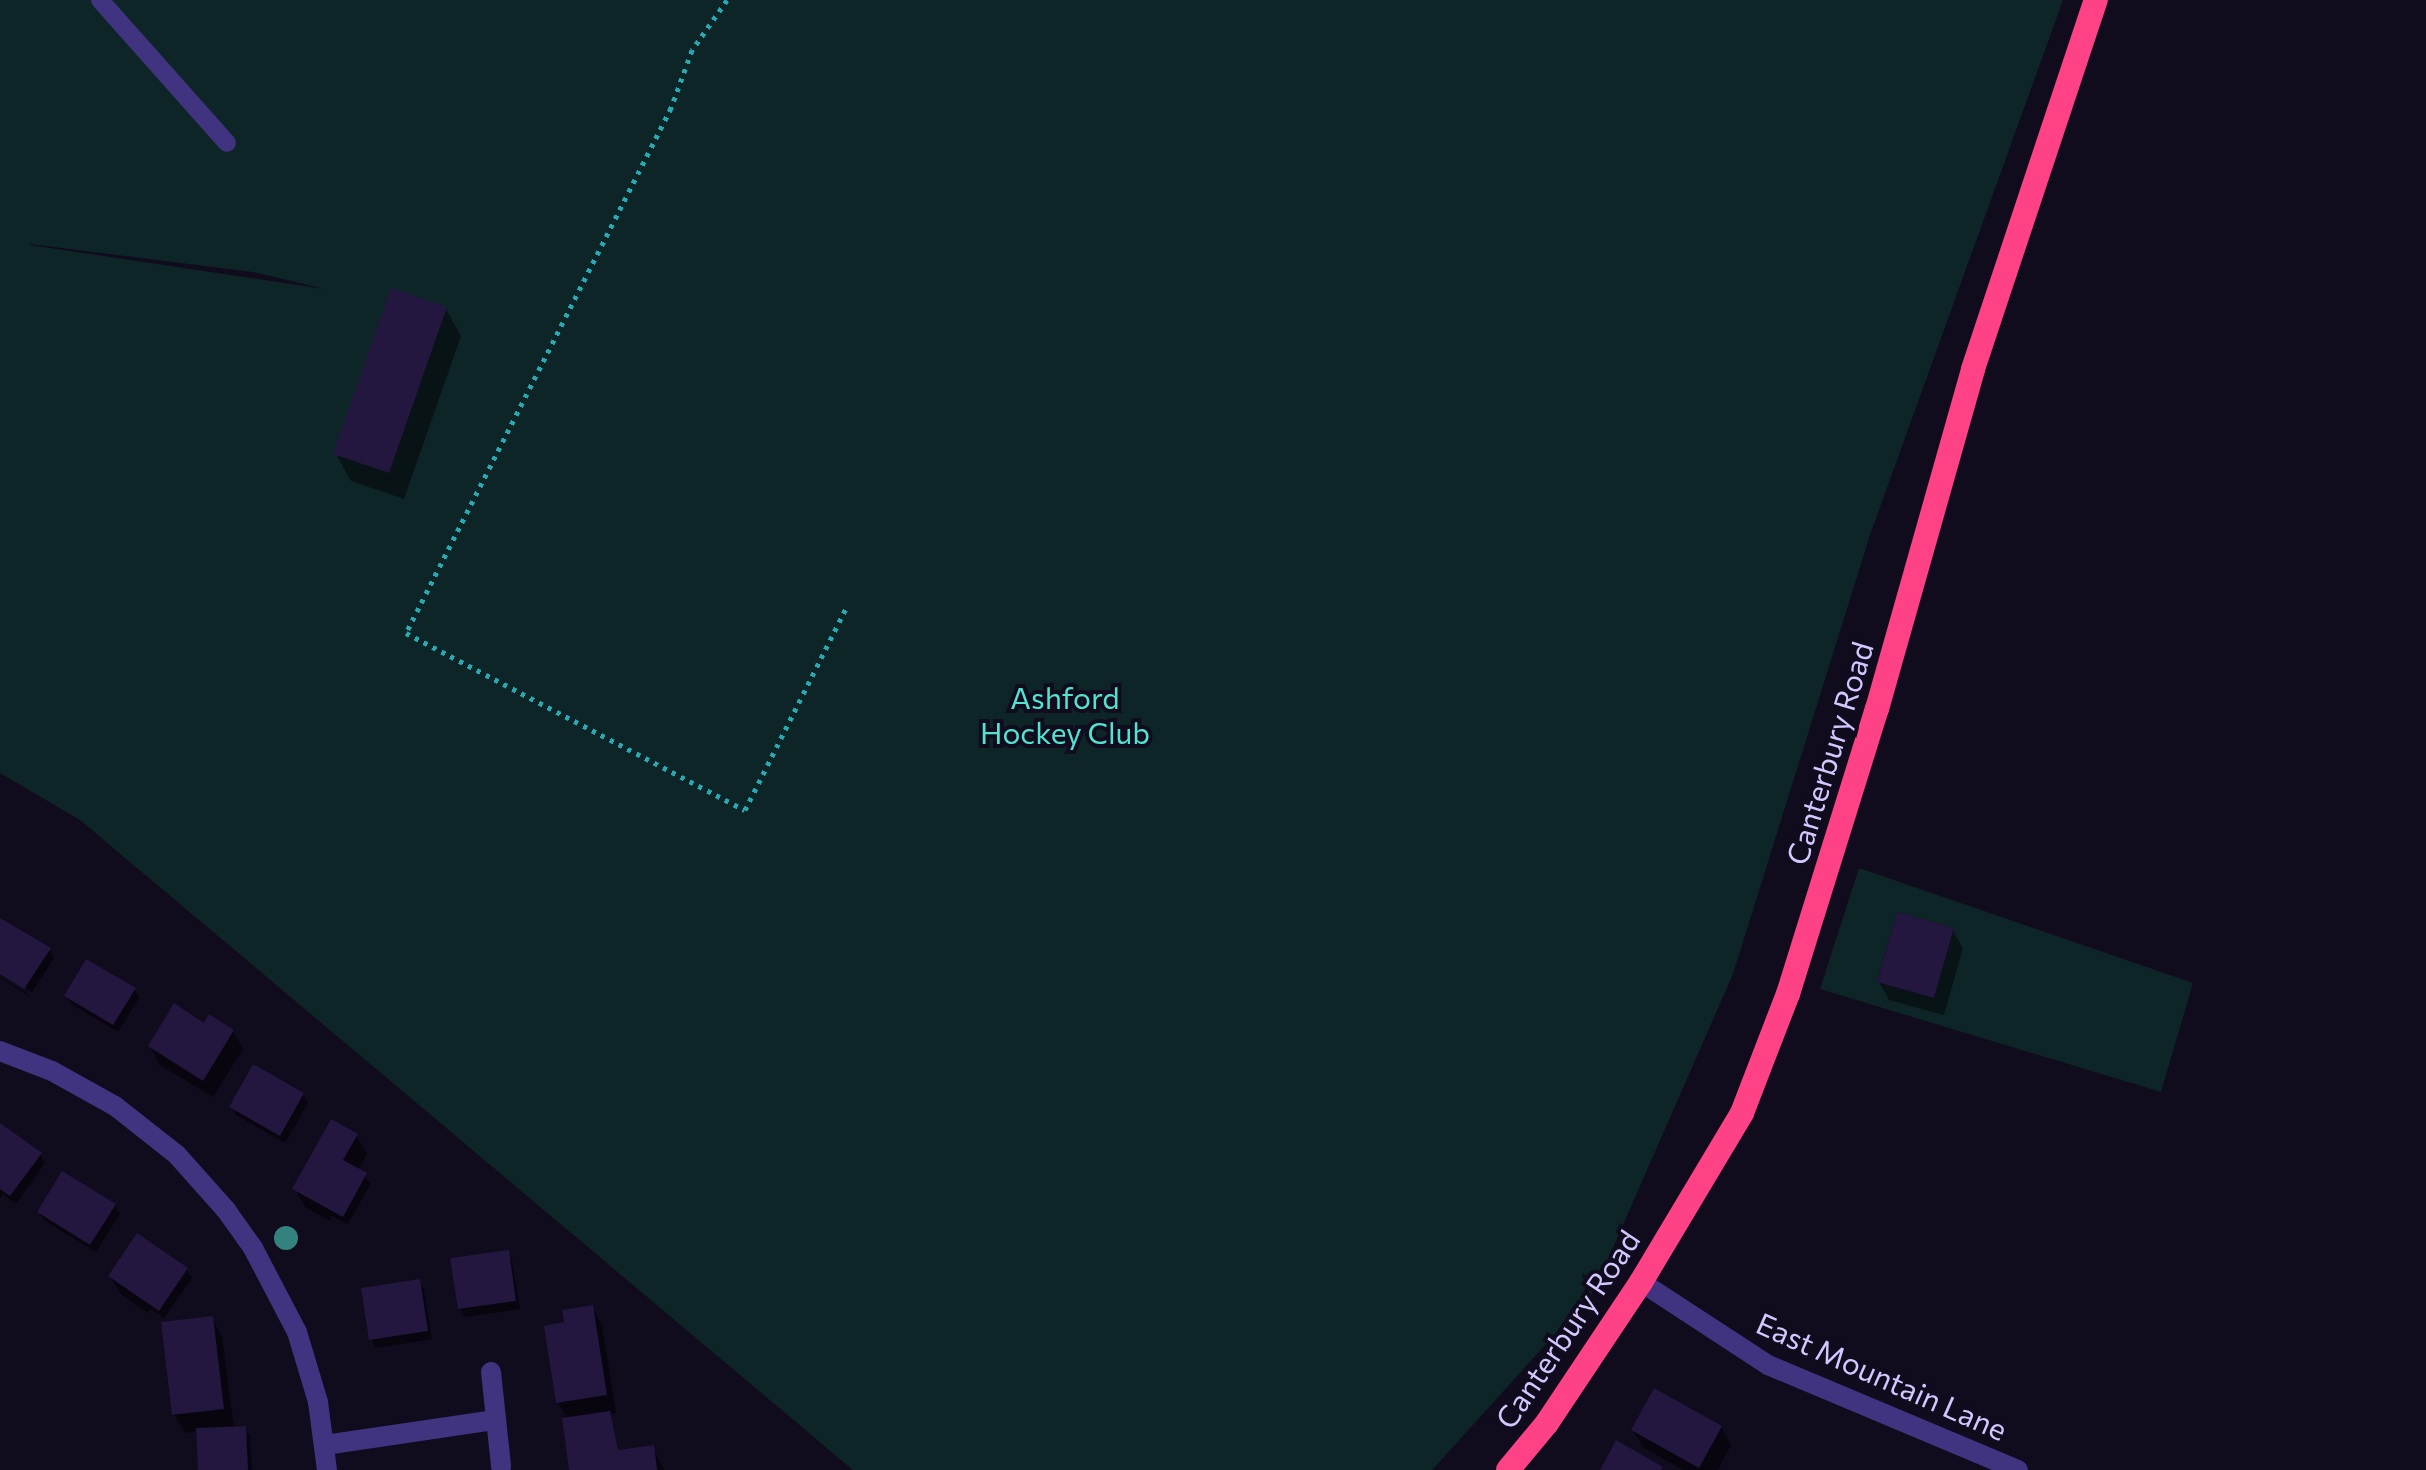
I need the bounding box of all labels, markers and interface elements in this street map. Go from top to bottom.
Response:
street label: Canterbury Road [1778,637,1880,869]
park label: Ashford Hockey Club [980,679,1150,750]
street label: Canterbury Road [1487,1223,1647,1435]
street label: East Mountain Lane [1751,1305,2013,1447]

